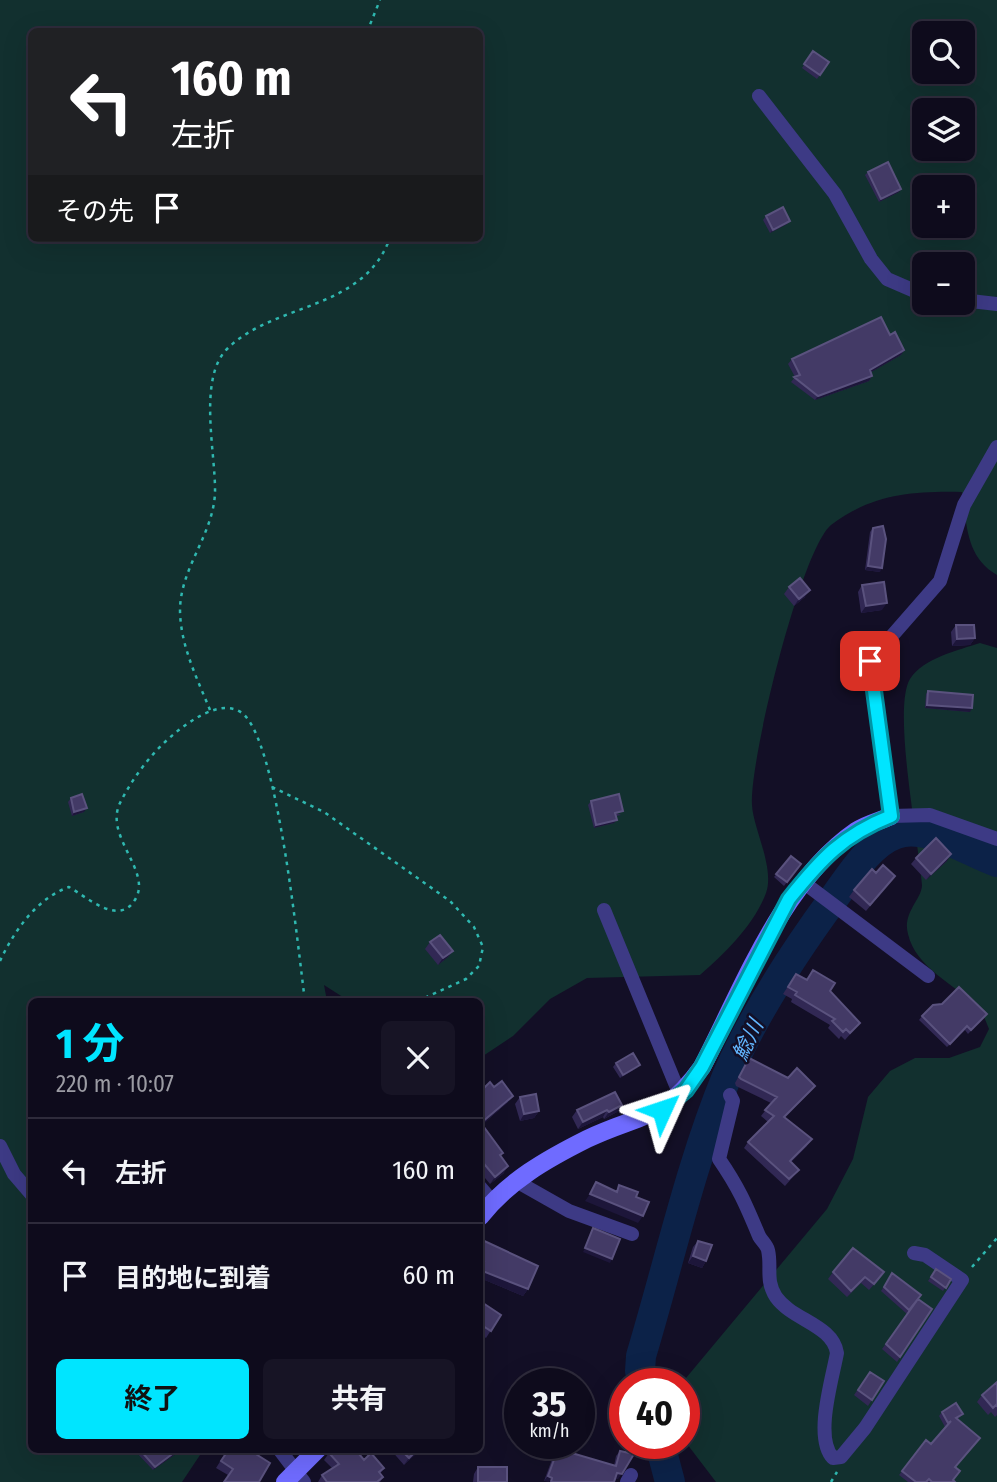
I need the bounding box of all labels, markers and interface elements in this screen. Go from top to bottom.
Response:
map controls [912,21,975,315]
button: search [912,21,975,84]
text: 160 m [171,49,292,108]
icon: left [56,56,147,147]
button: layers [912,98,975,161]
text: 左折 [171,116,235,154]
button: + [912,175,975,238]
icon: arrive [148,189,186,227]
text: その先 [56,196,134,227]
button: − [912,252,975,315]
pin [840,631,900,691]
icon: arrive [851,642,889,680]
water label: 鯰川 [727,1014,770,1065]
text: 1 分 [56,1019,125,1069]
button: close [381,1021,455,1095]
text: 220 m · 10:07 [56,1070,174,1098]
position arrow [625,1073,699,1147]
icon: left [56,1152,94,1190]
text: 160 m [392,1155,455,1186]
text: 左折 [115,1158,167,1189]
icon: arrive [56,1257,94,1295]
text: 60 m [402,1260,455,1291]
text: 目的地に到着 [115,1263,271,1294]
button: 終了 [56,1359,249,1439]
button: 共有 [263,1359,455,1439]
speed limit sign: 40 [609,1368,700,1459]
text: 35 [533,1383,566,1425]
text: km/h [529,1420,570,1442]

